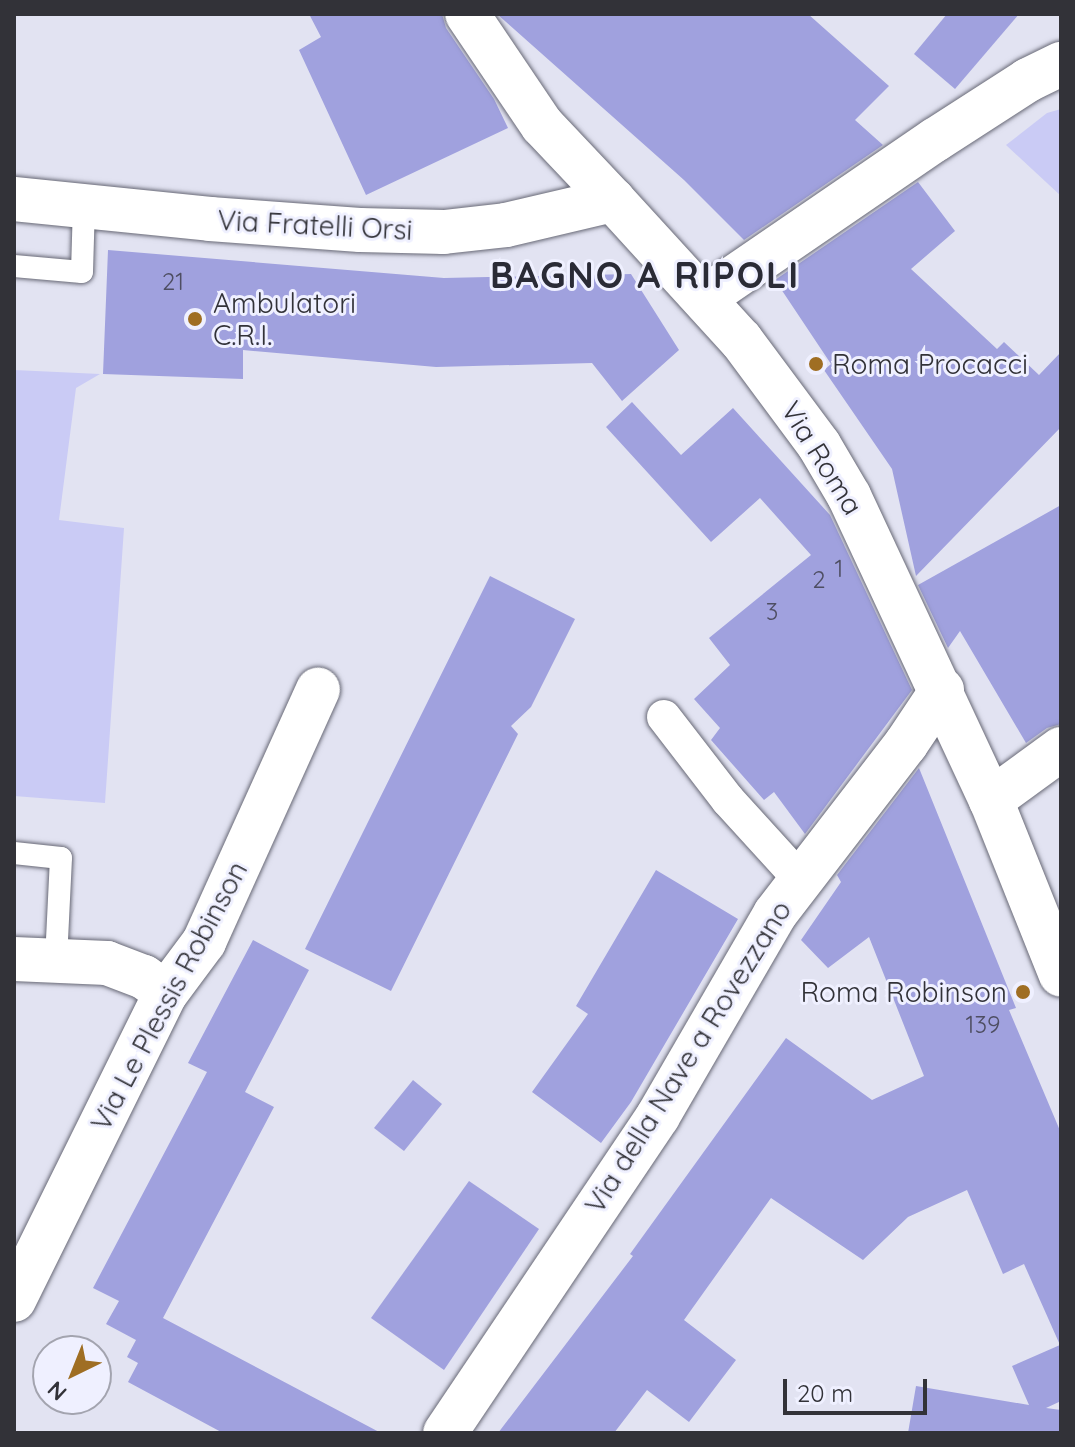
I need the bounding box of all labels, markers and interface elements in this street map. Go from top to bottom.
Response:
street label: Via Fratelli Orsi [217,203,413,247]
district label: BAGNO A RIPOLI [490,253,800,297]
house number: 21 [162,268,184,296]
place label: Ambulatori C.R.I. [213,286,356,352]
marker: Ambulatori C.R.I. [184,308,206,330]
place label: Roma Procacci [832,347,1028,381]
marker: Roma Procacci [807,355,825,373]
street label: Via Roma [774,395,870,521]
house number: 1 [835,555,843,583]
house number: 2 [812,566,826,594]
house number: 3 [766,598,778,626]
street label: Via Le Plessis Robinson [84,856,254,1136]
street label: Via della Nave a Rovezzano [578,895,798,1219]
place label: Roma Robinson [800,975,1007,1009]
marker: Roma Robinson [1014,983,1032,1001]
house number: 139 [966,1011,1000,1039]
north arrow [32,1335,112,1415]
scale bar [787,1363,931,1413]
text: N [42,1375,72,1407]
text: 20 m [797,1378,853,1408]

